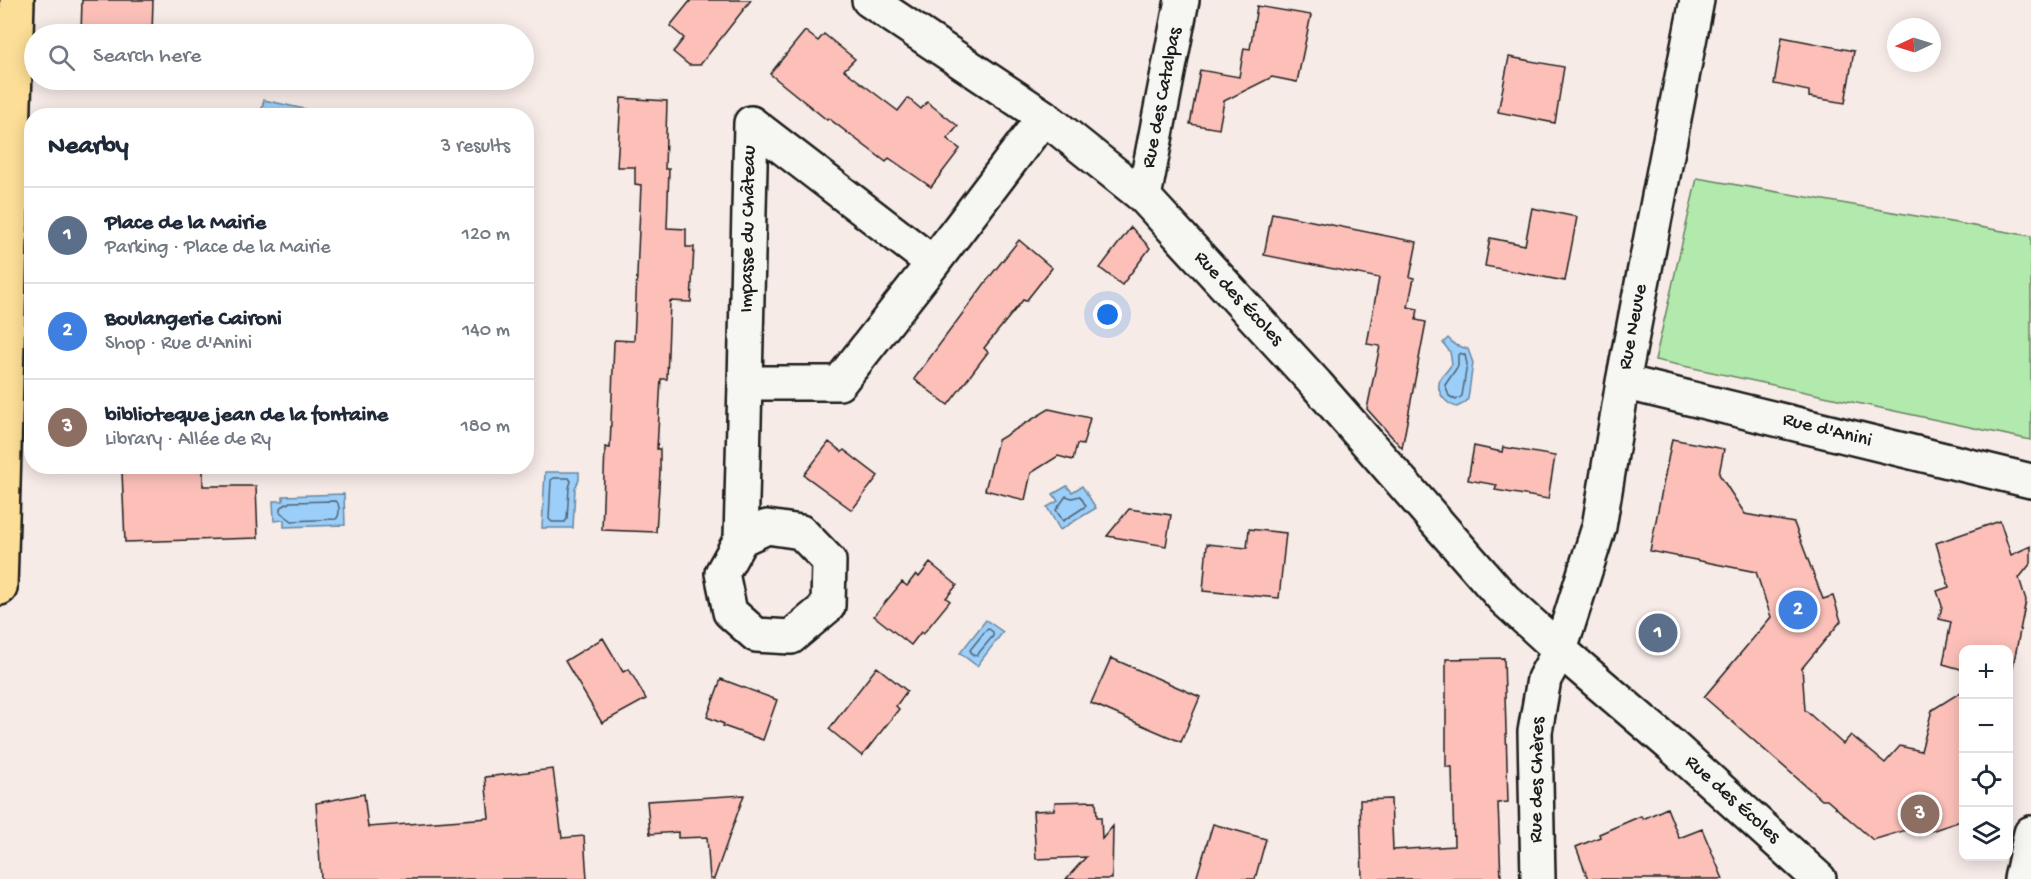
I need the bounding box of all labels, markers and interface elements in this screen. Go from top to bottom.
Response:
north arrow [1887,18,1941,72]
search box [24,24,534,90]
street label: Rue des Catalpas [1138,25,1188,170]
icon: search [45,41,78,74]
text: Search here [93,44,201,70]
text: Nearby [48,132,129,163]
text: 3 results [441,136,510,159]
street label: Impasse du Château [736,145,762,313]
text: Place de la Mairie [105,211,266,237]
text: 1 [63,224,72,247]
text: 120 m [462,224,510,247]
text: Parking · Place de la Mairie [105,237,331,260]
street label: Rue des Écoles [1188,246,1289,351]
street label: Rue Neuve [1614,282,1654,372]
your location [1093,300,1122,329]
text: Boulangerie Caironi [105,307,282,333]
text: 2 [63,320,72,343]
text: 140 m [462,320,510,343]
text: Shop · Rue d'Anini [105,333,252,356]
text: biblioteque jean de la fontaine [105,403,388,429]
street label: Rue d'Anini [1780,409,1874,453]
text: 3 [62,416,73,439]
text: 180 m [461,416,510,439]
text: Library · Allée de Ry [105,429,271,452]
pin: 2 [1778,588,1818,632]
pin: 1 [1638,610,1678,656]
map controls [1959,645,2013,861]
button: + [1959,645,2013,699]
button: − [1959,699,2013,753]
street label: Rue des Chères [1525,716,1551,843]
street label: Rue des Écoles [1679,750,1786,849]
button: locate [1959,753,2013,807]
pin: 3 [1900,792,1940,836]
button: layers [1959,807,2013,861]

